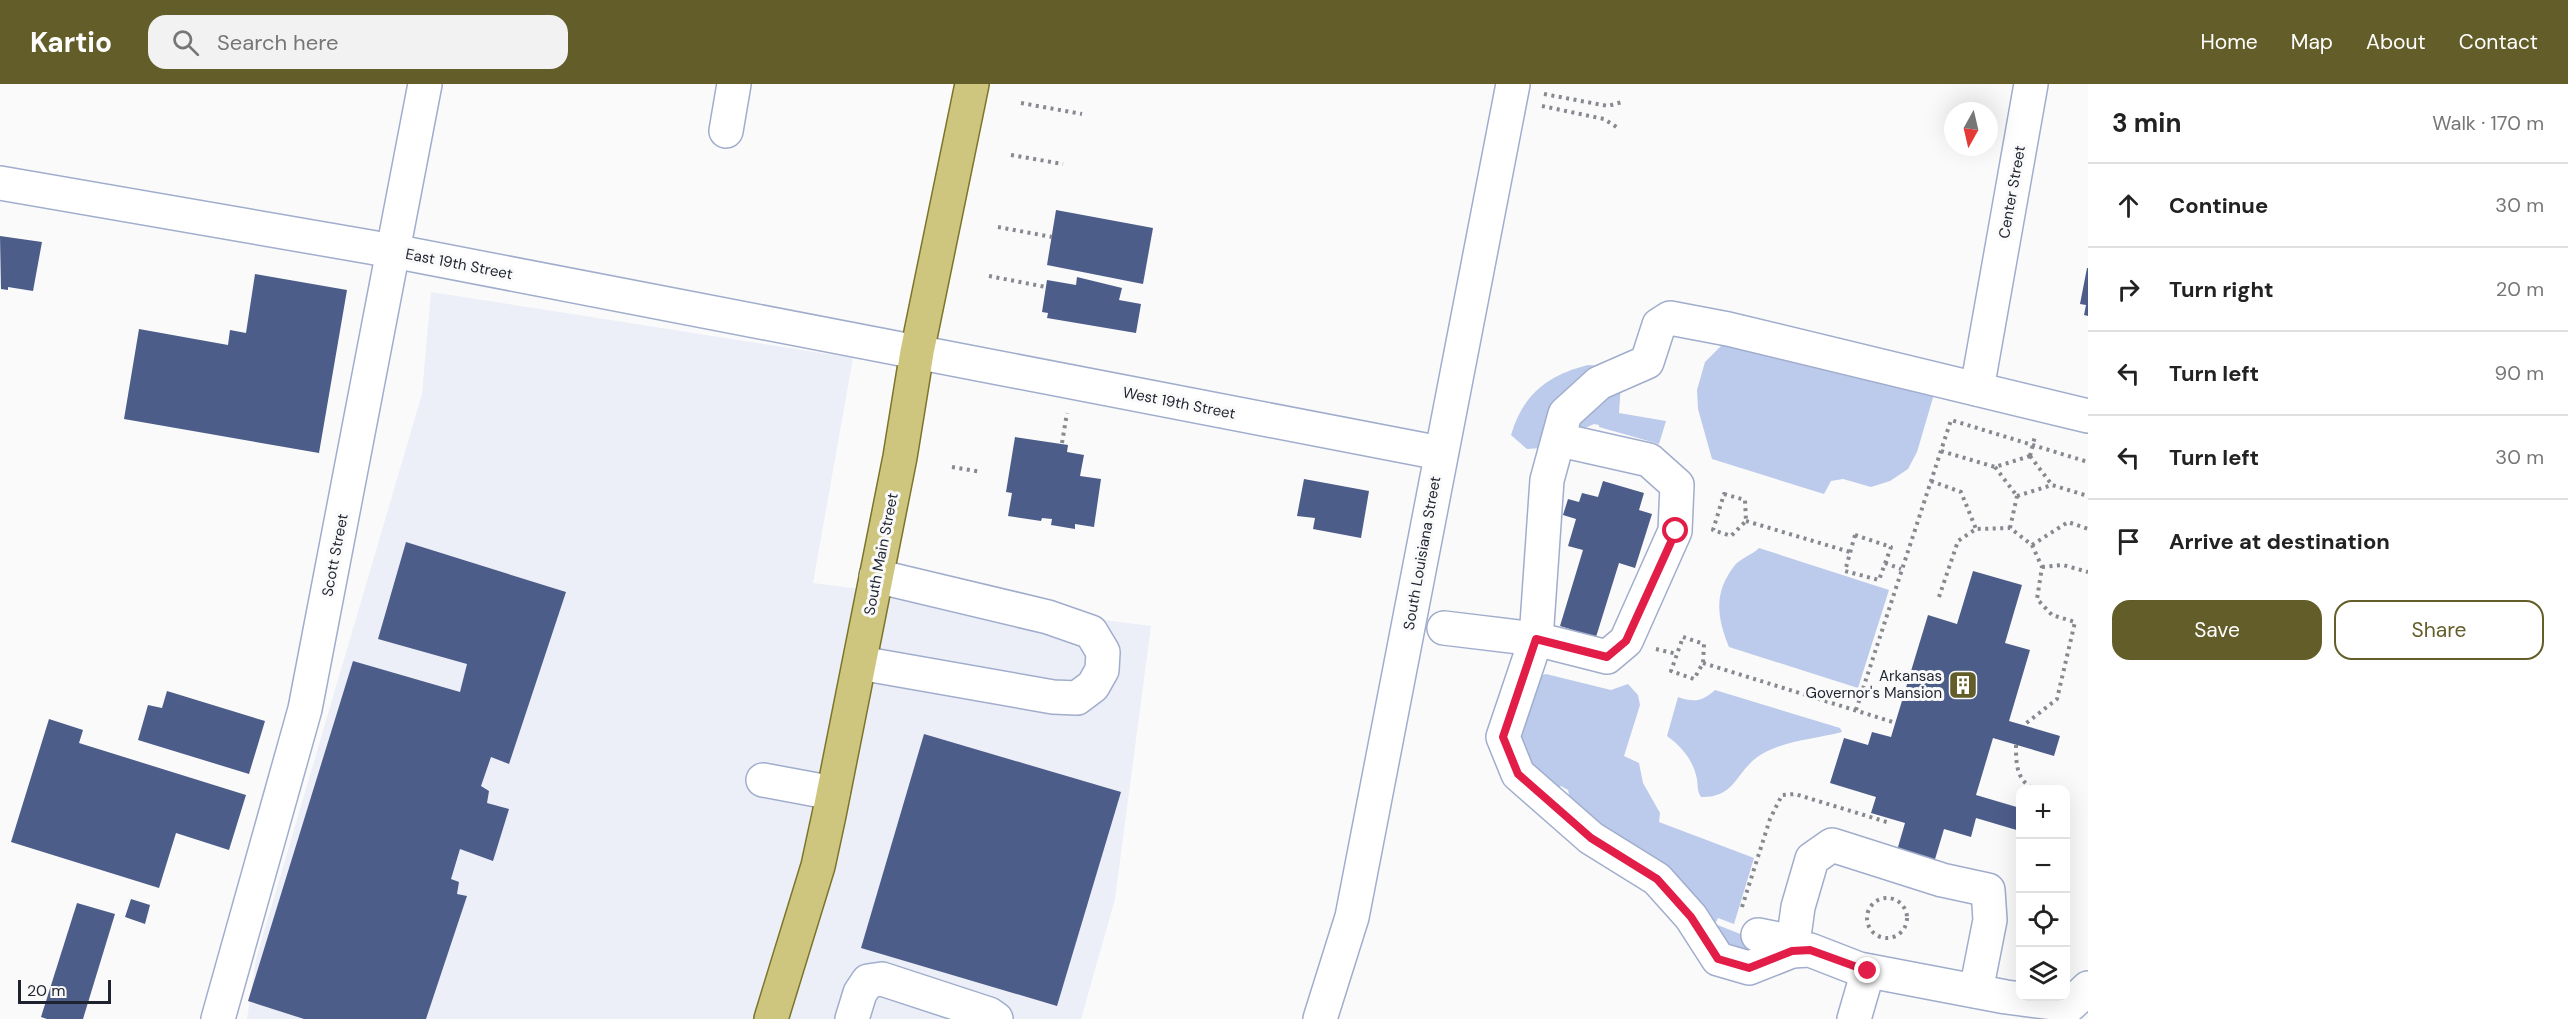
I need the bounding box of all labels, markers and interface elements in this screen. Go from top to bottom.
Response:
search box [148,15,568,69]
text: Kartio [30,24,112,61]
icon: search [169,26,202,59]
text: Search here [217,28,338,57]
text: Home [2200,28,2258,56]
text: Map [2291,28,2333,56]
text: About [2366,28,2426,56]
text: Contact [2459,28,2538,56]
north arrow [1944,102,1998,156]
text: 3 min [2112,106,2181,140]
text: Walk · 170 m [2432,110,2544,136]
street label: Center Street [1994,144,2030,240]
icon: ahead [2112,189,2145,222]
text: Continue [2169,191,2268,220]
text: 30 m [2495,192,2544,218]
street label: East 19th Street [404,244,514,284]
icon: right [2112,273,2145,306]
text: Turn right [2169,275,2274,304]
text: 20 m [2496,276,2544,302]
icon: left [2112,357,2145,390]
text: Turn left [2169,359,2259,388]
text: 90 m [2495,360,2544,386]
street label: West 19th Street [1121,382,1237,424]
icon: left [2112,441,2145,474]
text: Turn left [2169,443,2259,472]
text: 30 m [2495,444,2544,470]
street label: South Louisiana Street [1399,474,1445,632]
street label: South Main Street [859,491,903,617]
street label: Scott Street [317,512,353,598]
route start [1662,517,1688,543]
icon: arrive [2112,525,2145,558]
text: Arrive at destination [2169,527,2390,556]
button: Save [2112,600,2322,660]
button: Share [2334,600,2544,660]
place label: Arkansas Governor's Mansion [1806,666,1942,703]
building icon: Arkansas Governor's Mansion [1947,669,1979,701]
map controls [2016,785,2070,1001]
button: + [2016,785,2070,839]
button: − [2016,839,2070,893]
button: locate [2016,893,2070,947]
button: layers [2016,947,2070,1001]
route end [1854,957,1880,983]
scale bar [18,977,111,1004]
text: 20 m [27,980,66,1001]

